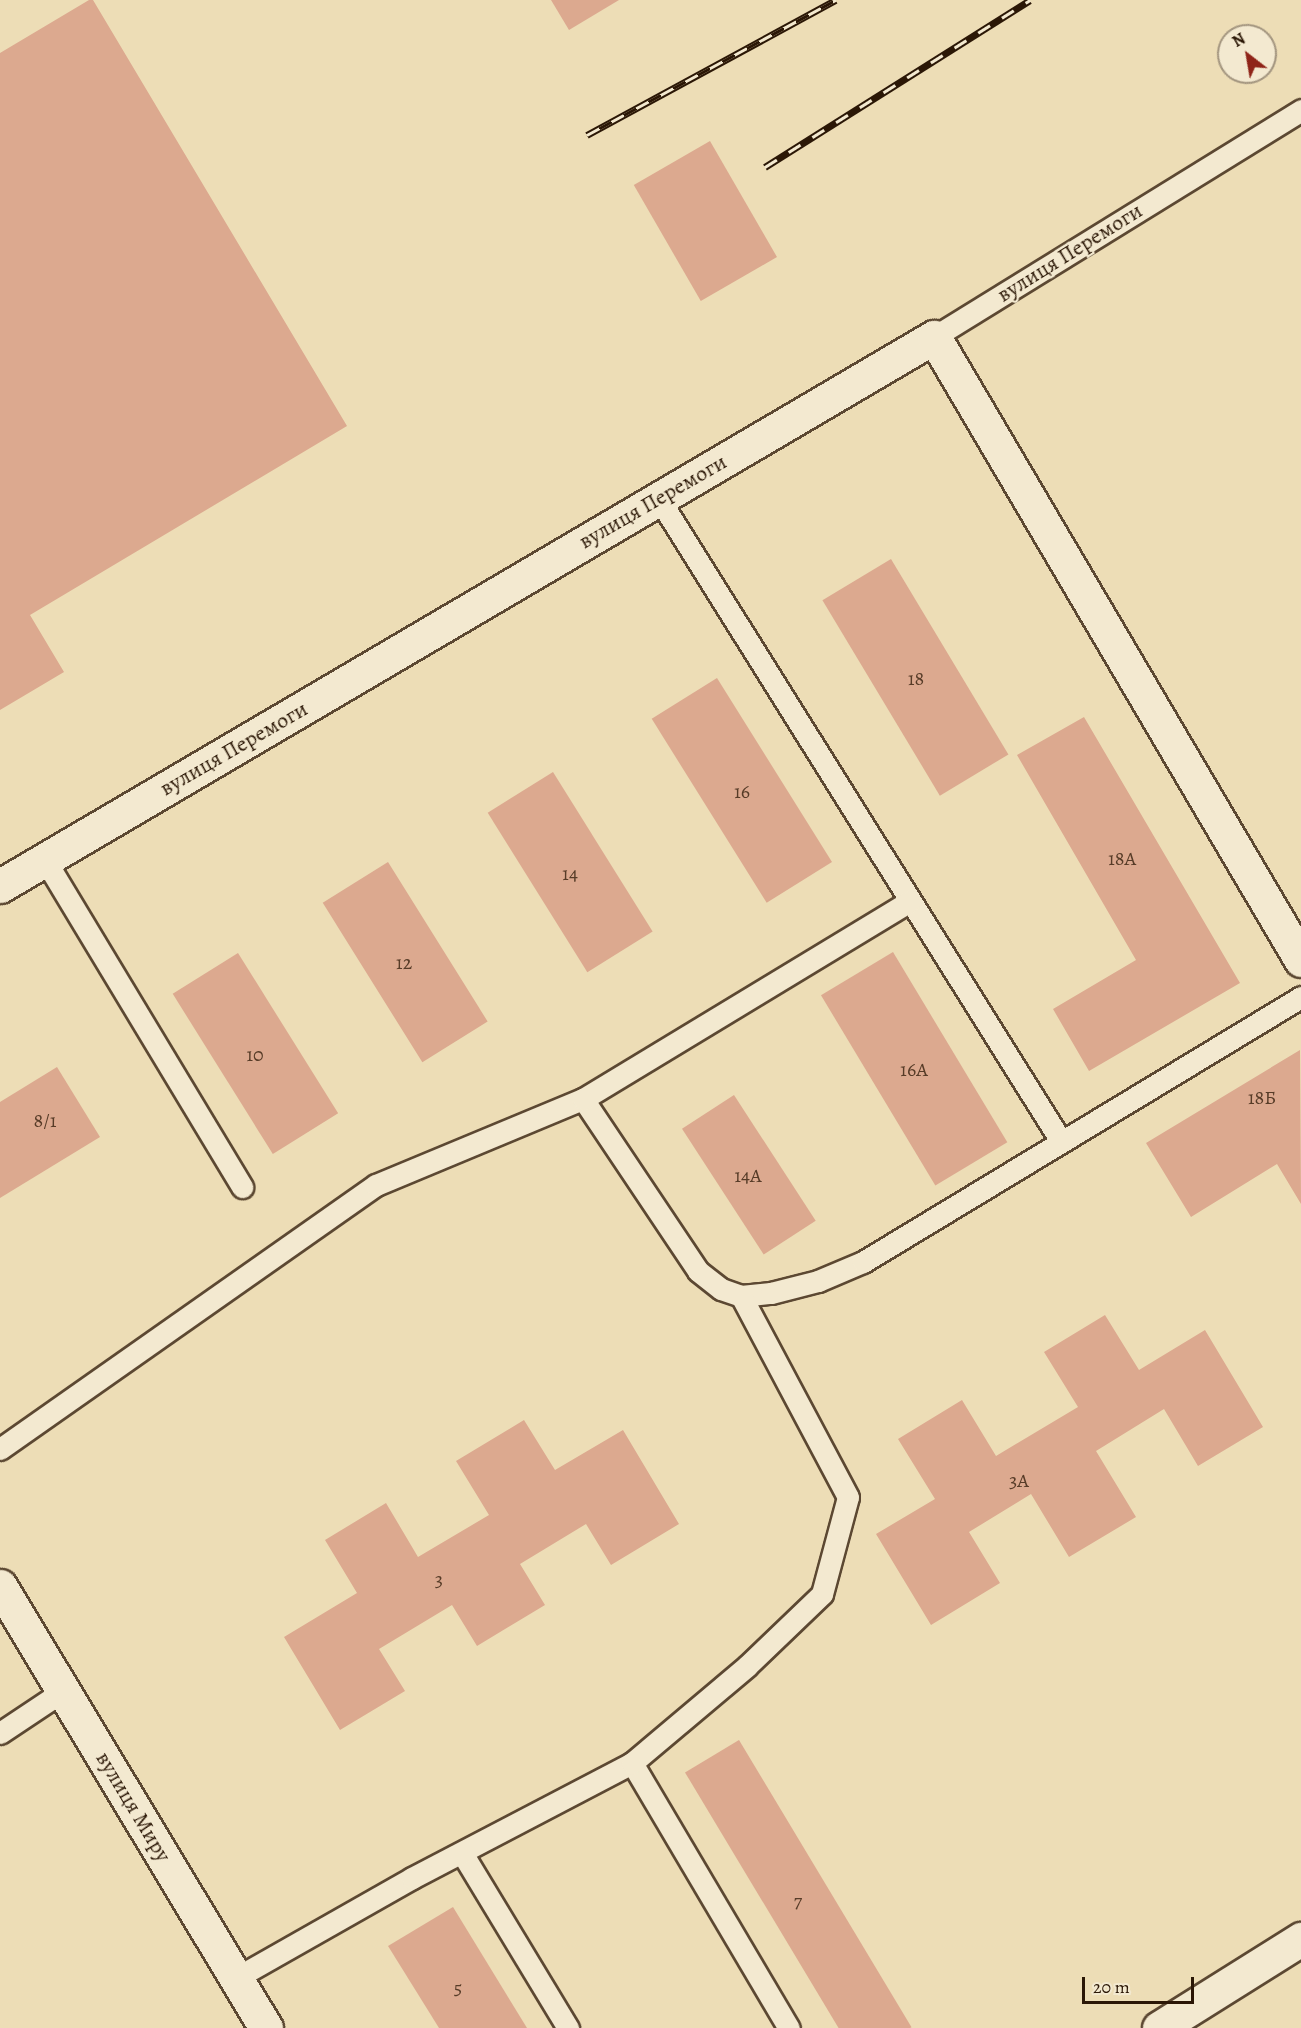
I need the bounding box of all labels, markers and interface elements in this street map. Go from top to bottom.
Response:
north arrow [1217,24,1277,84]
text: N [1228,28,1249,53]
street label: вулиця Перемоги [993,198,1147,308]
street label: вулиця Перемоги [574,449,732,555]
house number: 18 [908,666,924,690]
street label: вулиця Перемоги [155,696,313,802]
house number: 16 [734,779,750,803]
house number: 18А [1108,846,1136,870]
house number: 14 [562,861,578,885]
house number: 12 [396,950,412,974]
house number: 10 [246,1042,264,1066]
house number: 16А [900,1057,928,1081]
house number: 18Б [1248,1085,1276,1109]
house number: 8/1 [33,1108,57,1132]
house number: 14А [734,1163,762,1187]
house number: 3А [1009,1468,1029,1492]
house number: 3 [435,1567,443,1591]
street label: вулиця Миру [90,1747,176,1867]
house number: 7 [794,1888,802,1912]
scale bar [1085,1965,1198,2003]
house number: 5 [454,1975,462,1999]
text: 20 m [1093,1975,1130,1999]

